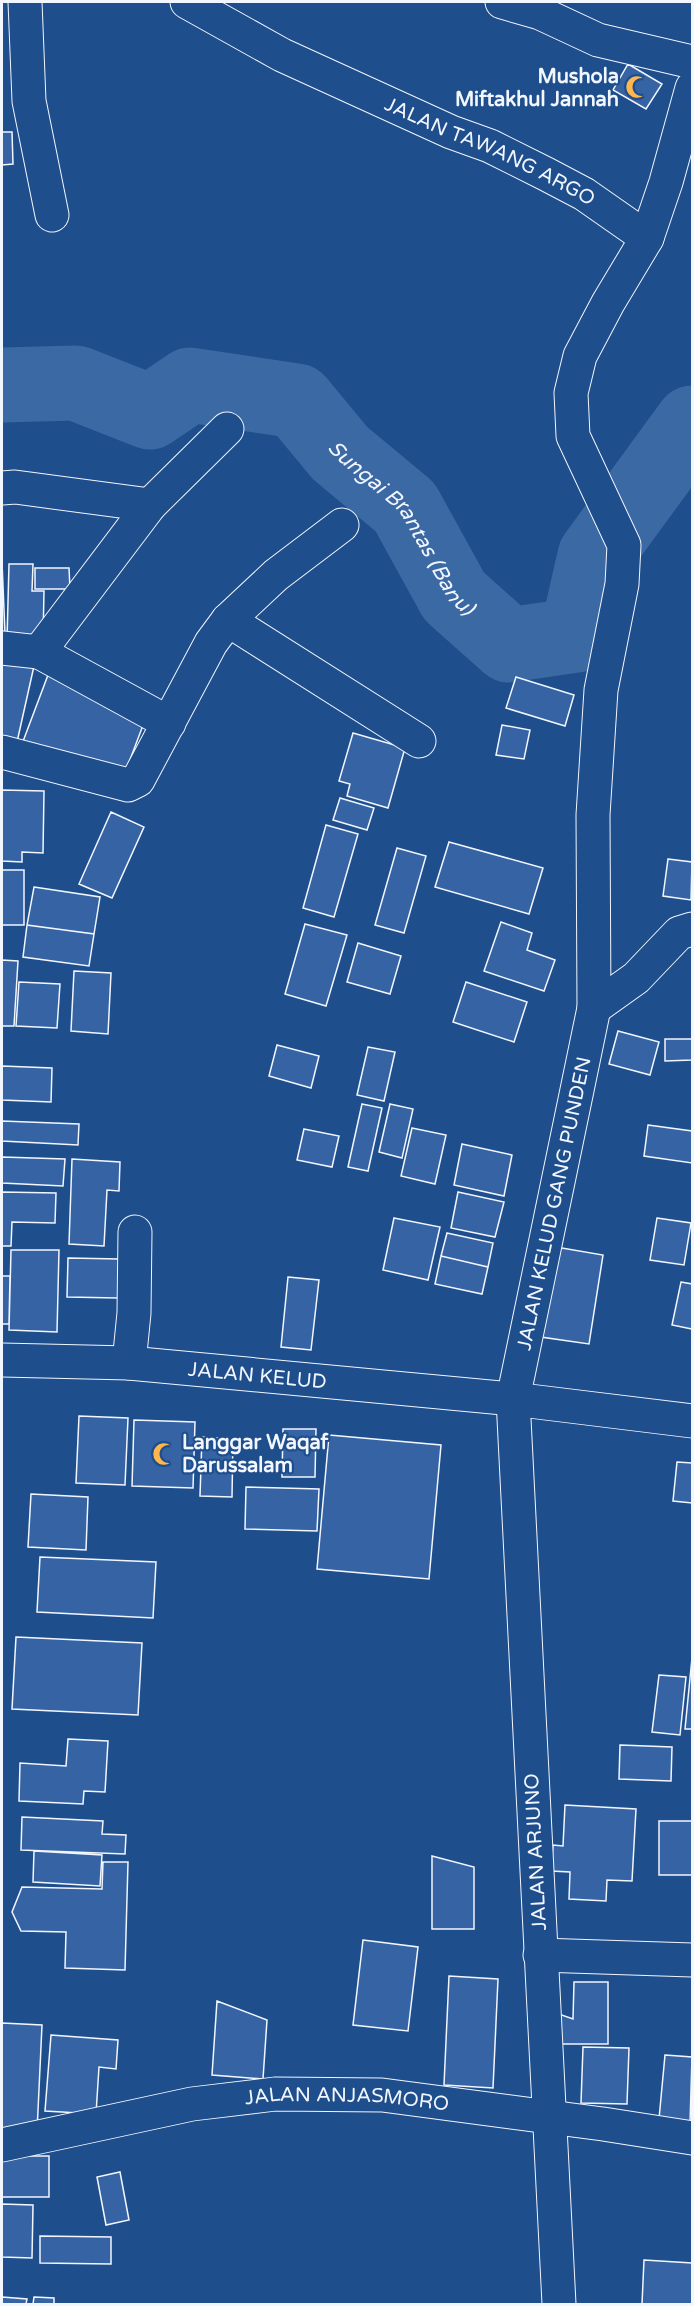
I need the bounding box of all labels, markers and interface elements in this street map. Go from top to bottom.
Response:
place label: Mushola Miftakhul Jannah [455,65,619,112]
mosque icon: Mushola Miftakhul Jannah [624,74,650,100]
street label: JALAN TAWANG ARGO [381,92,600,211]
water label: Sungai Brantas (Banu) [322,436,480,622]
street label: JALAN KELUD GANG PUNDEN [512,1055,597,1352]
street label: JALAN KELUD [187,1358,328,1394]
place label: Langgar Waqaf Darussalam [182,1431,329,1478]
mosque icon: Langgar Waqaf Darussalam [151,1441,177,1467]
street label: JALAN ARJUNO [520,1773,552,1931]
street label: JALAN ANJASMORO [243,2082,450,2117]

